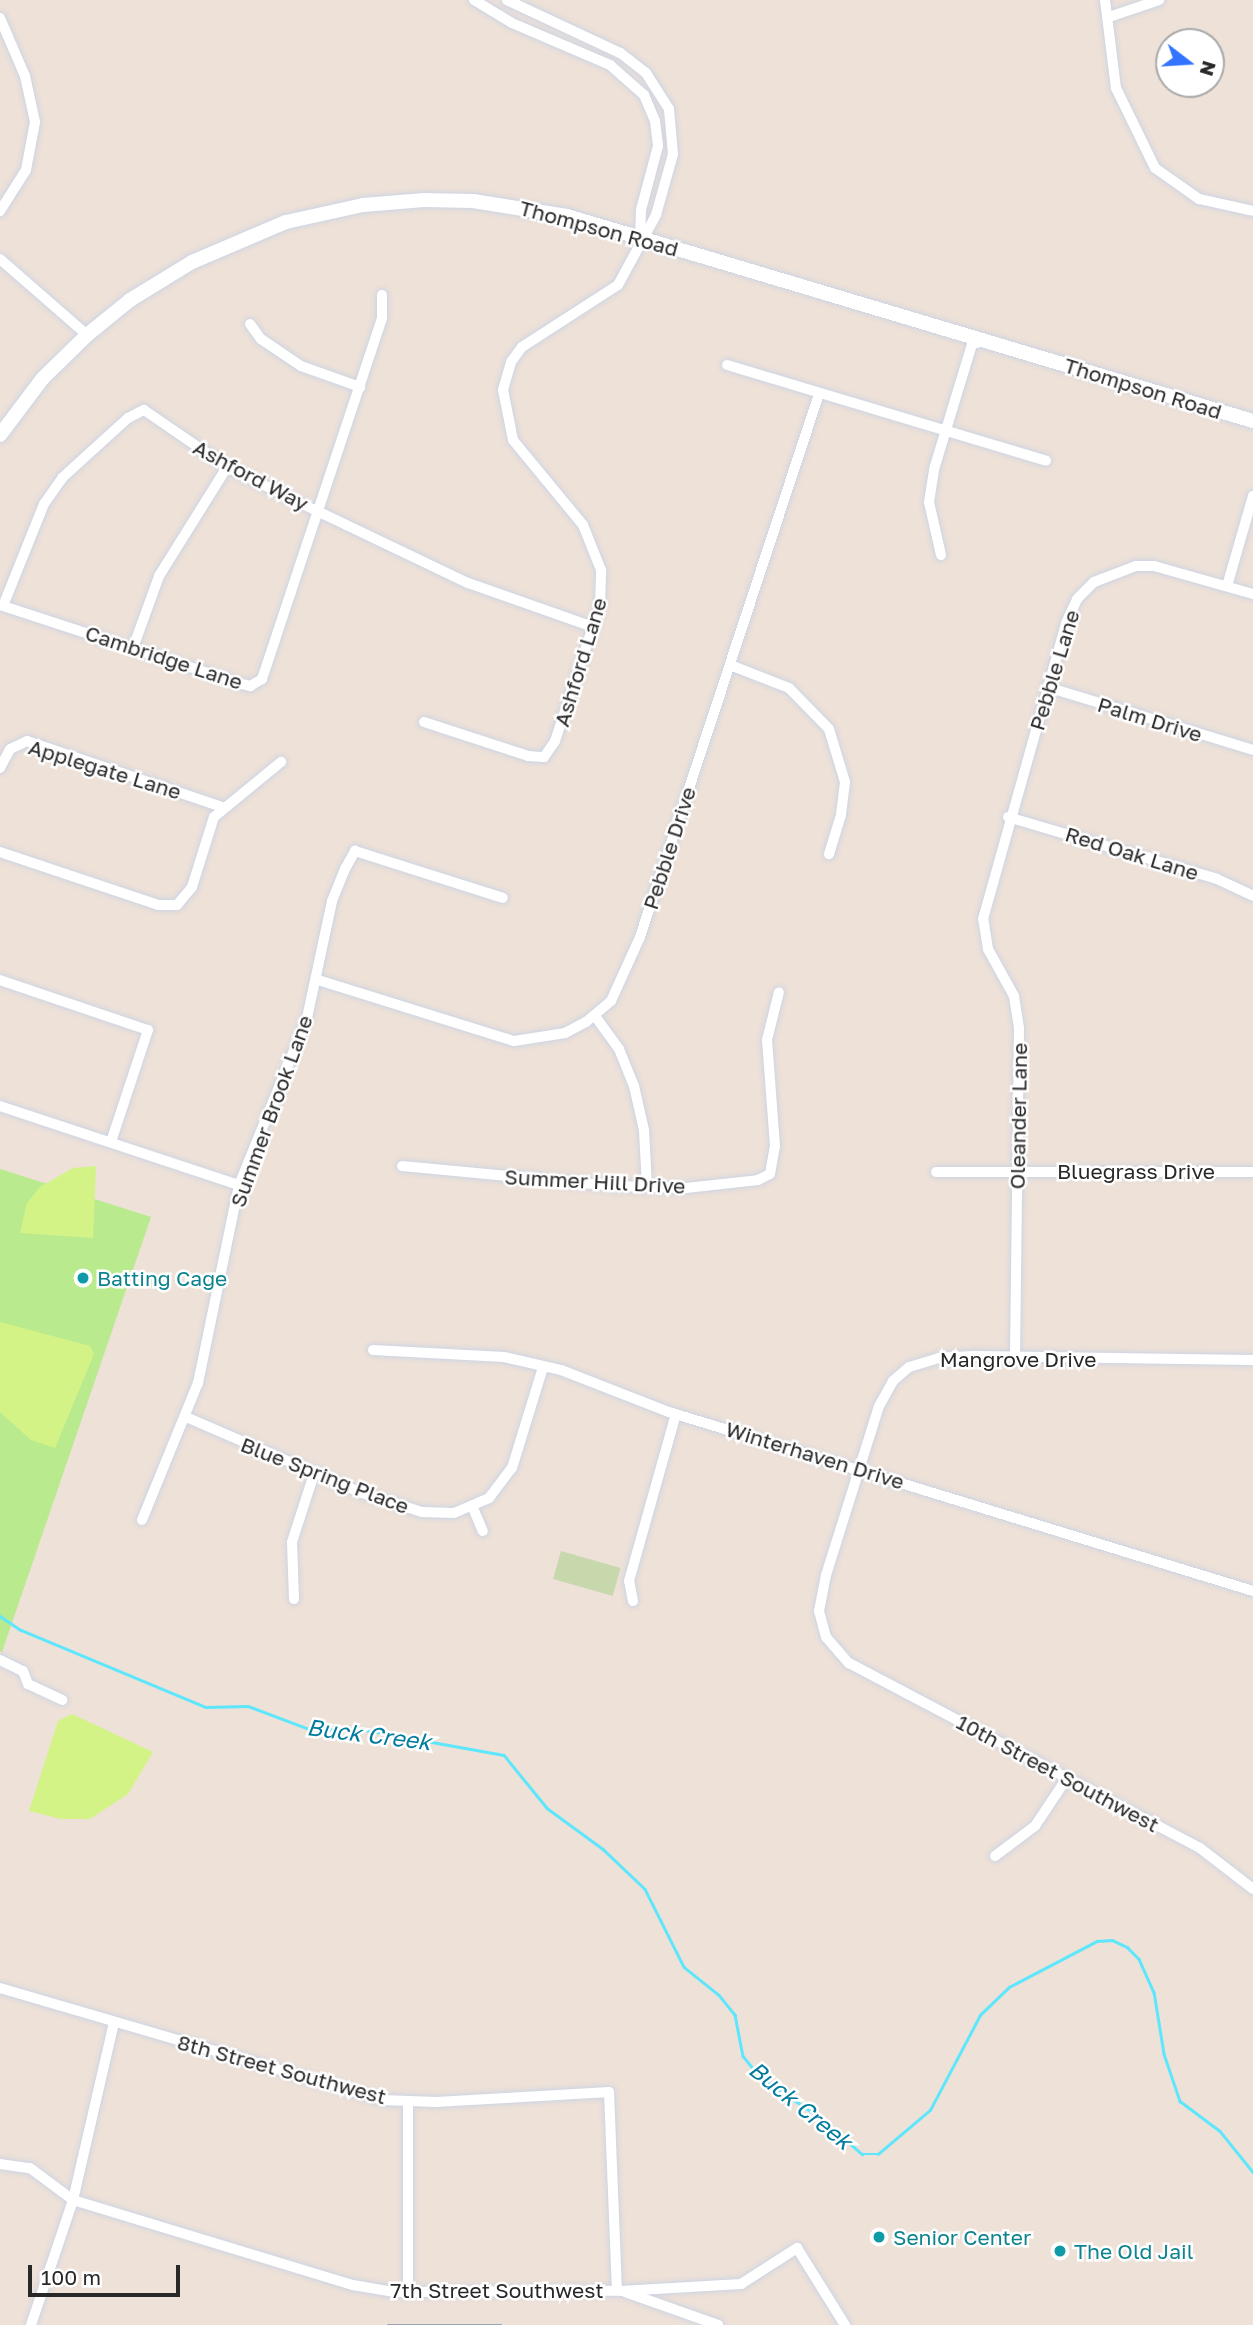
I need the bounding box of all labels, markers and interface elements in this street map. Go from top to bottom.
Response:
north arrow [1155,28,1225,98]
text: N [1196,58,1222,79]
street label: Thompson Road [517,195,681,261]
street label: Thompson Road [1061,352,1225,424]
street label: Ashford Way [189,434,313,516]
street label: Ashford Lane [548,595,612,729]
street label: Pebble Lane [1024,607,1084,733]
street label: Cambridge Lane [82,620,246,694]
street label: Palm Drive [1095,691,1205,747]
street label: Applegate Lane [26,734,184,804]
street label: Pebble Drive [637,783,701,913]
street label: Red Oak Lane [1062,821,1202,885]
street label: Summer Brook Lane [225,1012,317,1210]
street label: Oleander Lane [1004,1042,1032,1190]
street label: Bluegrass Drive [1057,1158,1215,1184]
street label: Summer Hill Drive [504,1164,686,1198]
place label: Batting Cage [97,1265,227,1291]
marker: Batting Cage [75,1270,91,1286]
street label: Mangrove Drive [940,1346,1096,1372]
street label: Winterhaven Drive [723,1416,907,1494]
street label: Blue Spring Place [237,1431,413,1519]
street label: 10th Street Southwest [953,1709,1163,1837]
water label: Buck Creek [305,1713,433,1755]
street label: 8th Street Southwest [175,2029,389,2109]
water label: Buck Creek [744,2055,858,2155]
place label: Senior Center [893,2224,1031,2250]
marker: Senior Center [871,2229,887,2245]
place label: The Old Jail [1074,2238,1193,2264]
marker: The Old Jail [1052,2243,1068,2259]
scale bar [32,2252,184,2296]
text: 100 m [41,2264,101,2290]
street label: 7th Street Southwest [390,2277,604,2303]

